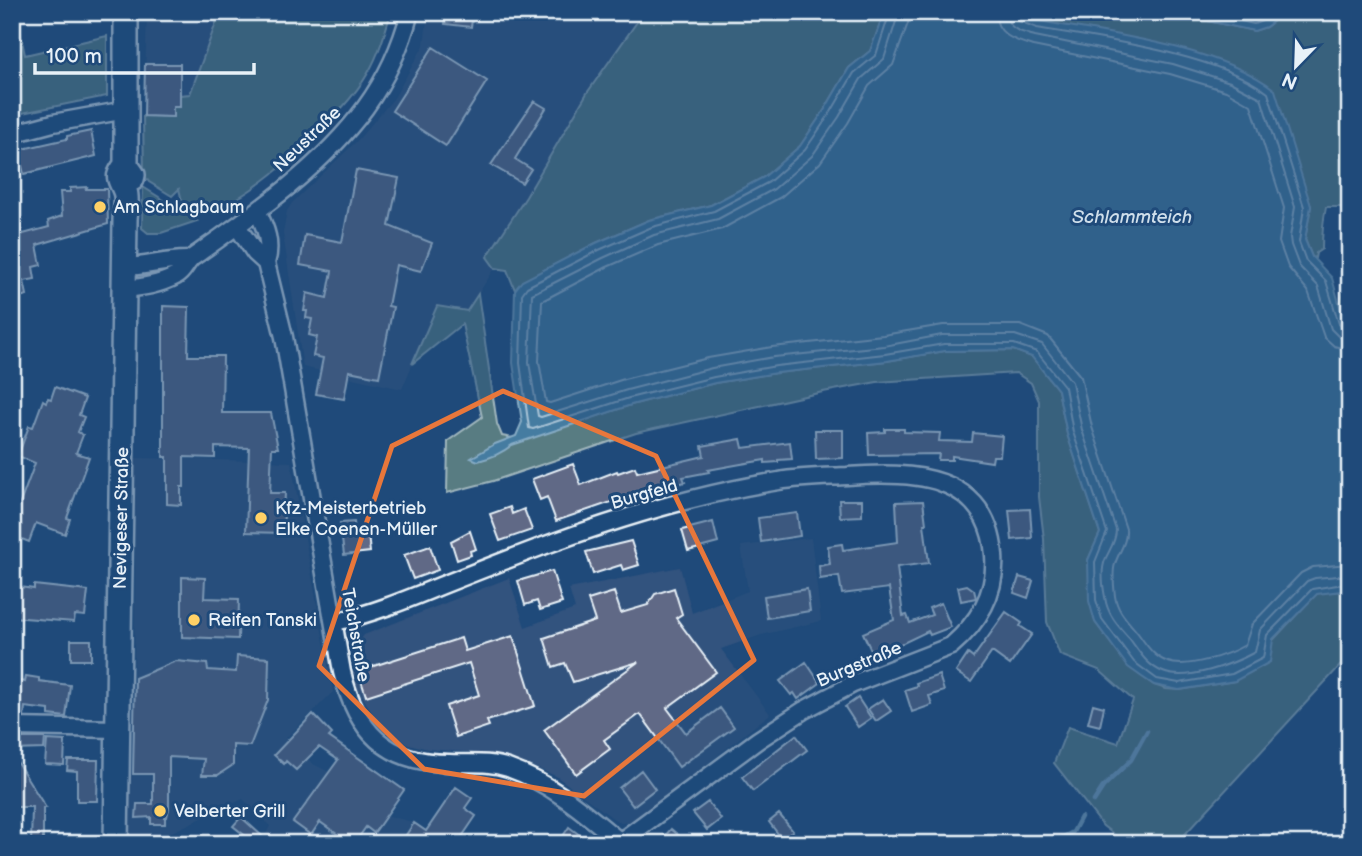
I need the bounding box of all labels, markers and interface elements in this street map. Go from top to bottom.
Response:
scale bar [35,32,254,76]
north arrow [1260,32,1330,102]
text: 100 m [46,44,102,69]
text: N [1279,67,1301,94]
street label: Neustraße [269,102,346,177]
place label: Am Schlagbaum [114,197,245,218]
marker: Am Schlagbaum [92,199,108,215]
water label: Schlammteich [1072,206,1192,229]
street label: Nevigeser Straße [110,446,133,589]
street label: Burgfeld [608,475,680,514]
place label: Kfz-Meisterbetrieb Elke Coenen-Müller [275,498,437,540]
marker: Kfz-Meisterbetrieb Elke Coenen-Müller [253,510,269,526]
street label: Teichstraße [337,587,374,684]
place label: Reifen Tanski [208,610,317,631]
marker: Reifen Tanski [186,612,202,628]
street label: Burgstraße [813,637,905,692]
place label: Velberter Grill [174,801,285,822]
marker: Velberter Grill [152,803,168,819]

